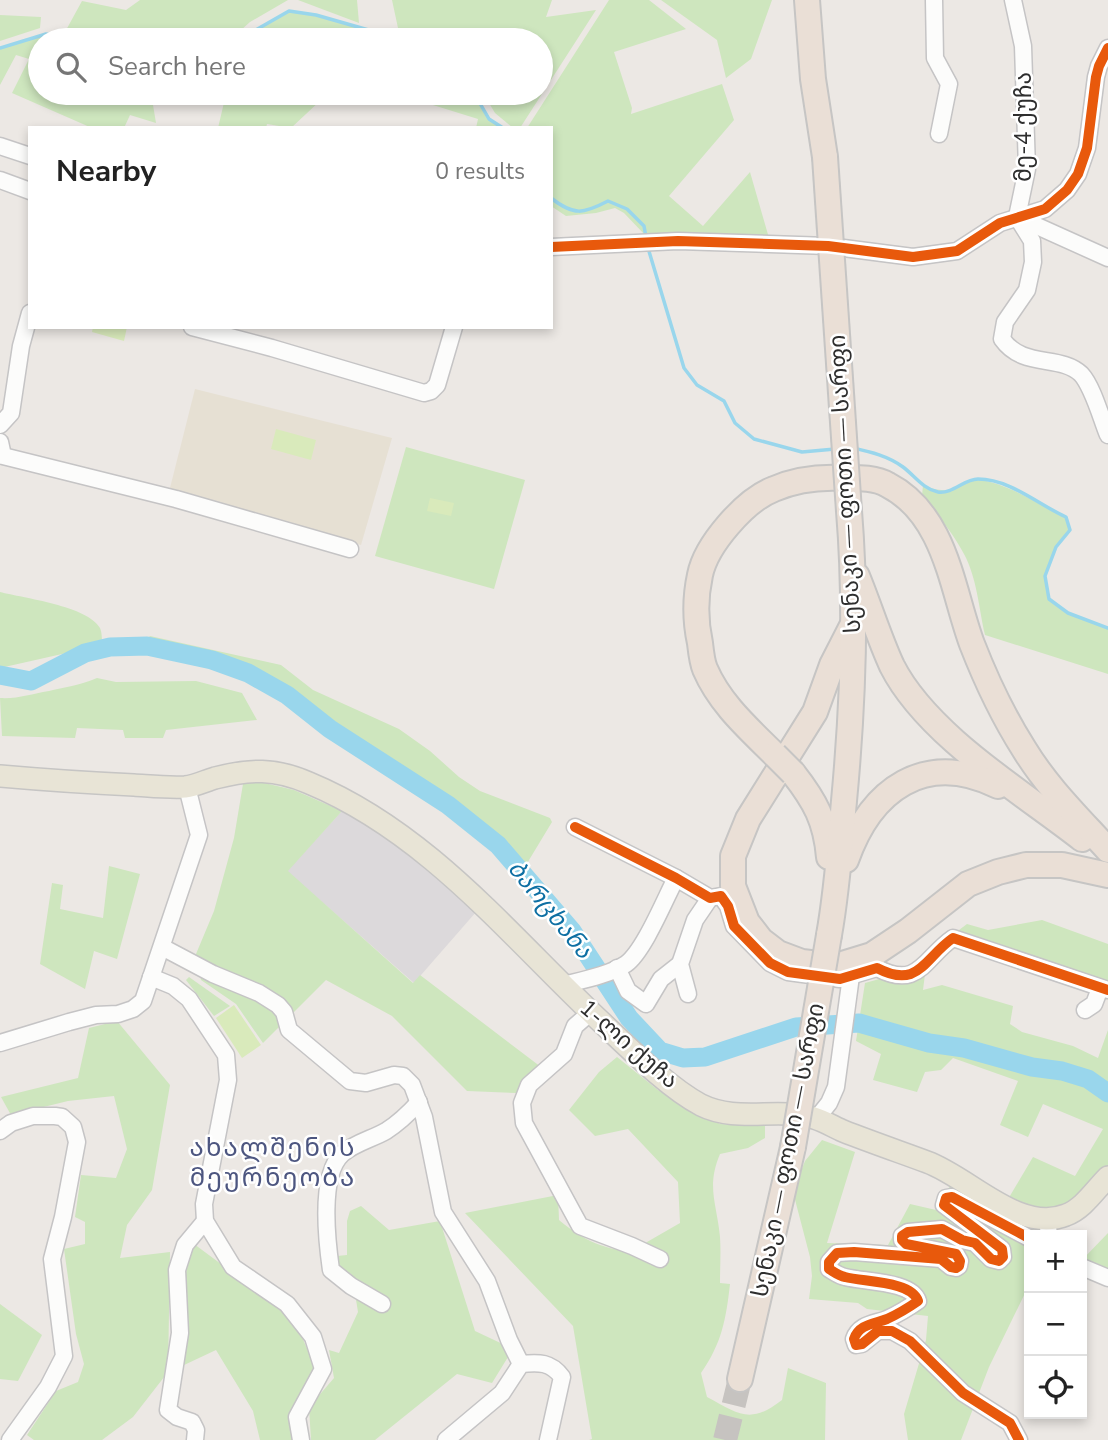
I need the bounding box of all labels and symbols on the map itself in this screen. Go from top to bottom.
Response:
street label: მე-4 ქუჩა [1008,72,1039,182]
street label: სენაკი — ფოთი — სარფი [822,334,868,634]
water label: ბარცხანა [500,853,600,966]
street label: 1-ლი ქუჩა [573,992,685,1096]
street label: სენაკი — ფოთი — სარფი [744,1000,832,1300]
district label: ახალშენის მეურნეობა [189,1130,357,1195]

